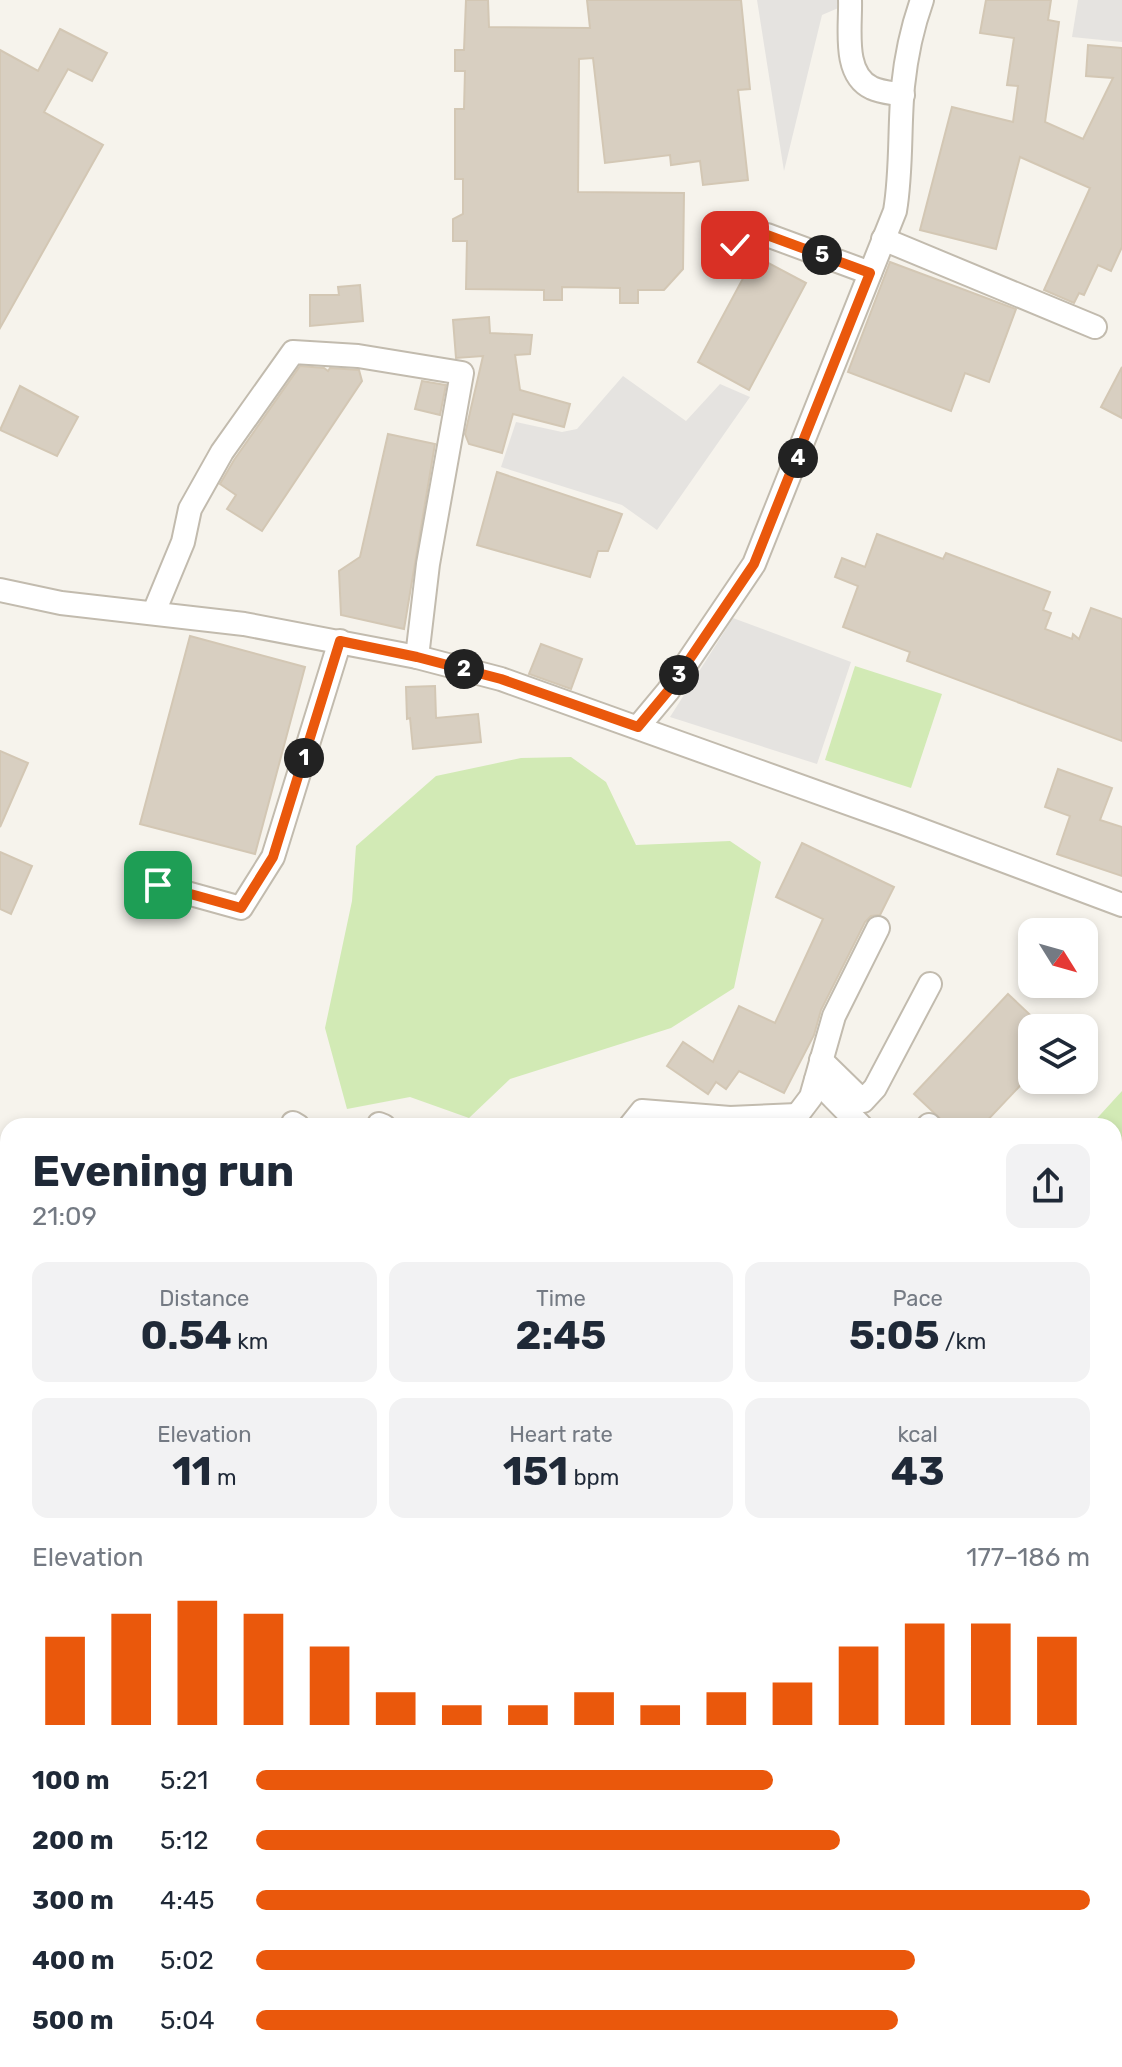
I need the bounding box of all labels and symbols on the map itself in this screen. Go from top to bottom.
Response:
pin [701,211,769,279]
pin: 5 [802,235,842,275]
pin: 4 [778,438,818,478]
pin: 2 [444,649,484,689]
pin: 3 [659,655,699,695]
pin: 1 [284,738,324,778]
pin [124,851,192,919]
north arrow [1018,918,1098,998]

